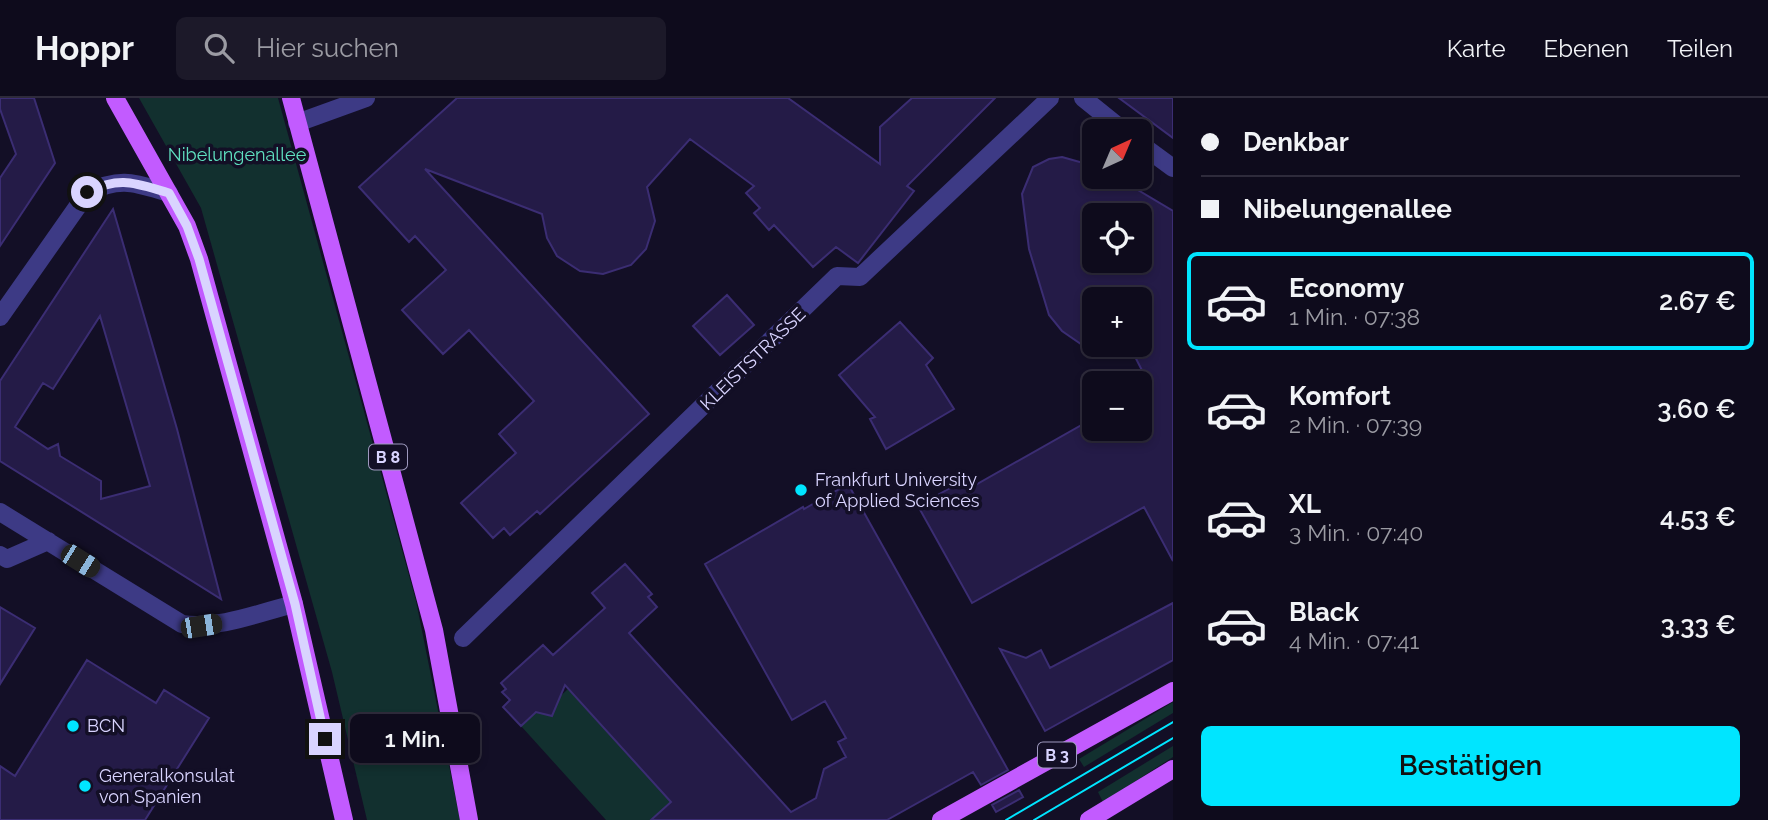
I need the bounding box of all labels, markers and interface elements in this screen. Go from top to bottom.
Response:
search box [176,17,666,80]
text: Hoppr [35,29,134,68]
icon: search [200,29,238,67]
text: Hier suchen [256,33,399,63]
text: Karte [1447,34,1506,63]
text: Ebenen [1544,34,1629,63]
text: Teilen [1667,34,1733,63]
north arrow [1082,119,1152,189]
map controls [1082,119,1152,441]
text: Denkbar [1243,127,1349,157]
park label: Nibelungenallee [168,144,307,165]
route start [71,176,103,208]
text: Nibelungenallee [1243,194,1452,224]
button: locate [1082,203,1152,273]
icon: car [1205,270,1268,333]
text: Economy [1289,273,1404,303]
text: 2.67 € [1659,286,1736,316]
button: + [1082,287,1152,357]
street label: KLEISTSTRASSE [696,303,810,414]
text: 1 Min. · 07:38 [1289,303,1420,330]
button: − [1082,371,1152,441]
icon: car [1205,378,1268,441]
text: Komfort [1289,381,1391,411]
text: 3.60 € [1657,394,1736,424]
text: 2 Min. · 07:39 [1289,411,1422,438]
road number: B 8 [369,444,407,470]
place label: Frankfurt University of Applied Sciences [815,469,980,511]
marker: Frankfurt University of Applied Sciences [793,482,809,498]
icon: car [1205,486,1268,549]
text: XL [1289,489,1321,519]
text: 4.53 € [1660,502,1736,532]
text: 3 Min. · 07:40 [1289,519,1423,546]
car [57,541,104,581]
icon: car [1205,594,1268,657]
text: Black [1289,597,1359,627]
text: 3.33 € [1660,610,1736,640]
car [179,612,224,640]
text: 4 Min. · 07:41 [1289,627,1419,654]
callout: 1 Min. [350,714,479,764]
place label: BCN [87,715,125,736]
marker: BCN [65,718,81,734]
route end [309,723,341,755]
text: 1 Min. [385,725,445,752]
button: Bestätigen [1201,726,1740,806]
road number: B 3 [1038,742,1076,768]
place label: Generalkonsulat von Spanien [99,765,235,807]
marker: Generalkonsulat von Spanien [77,778,93,794]

